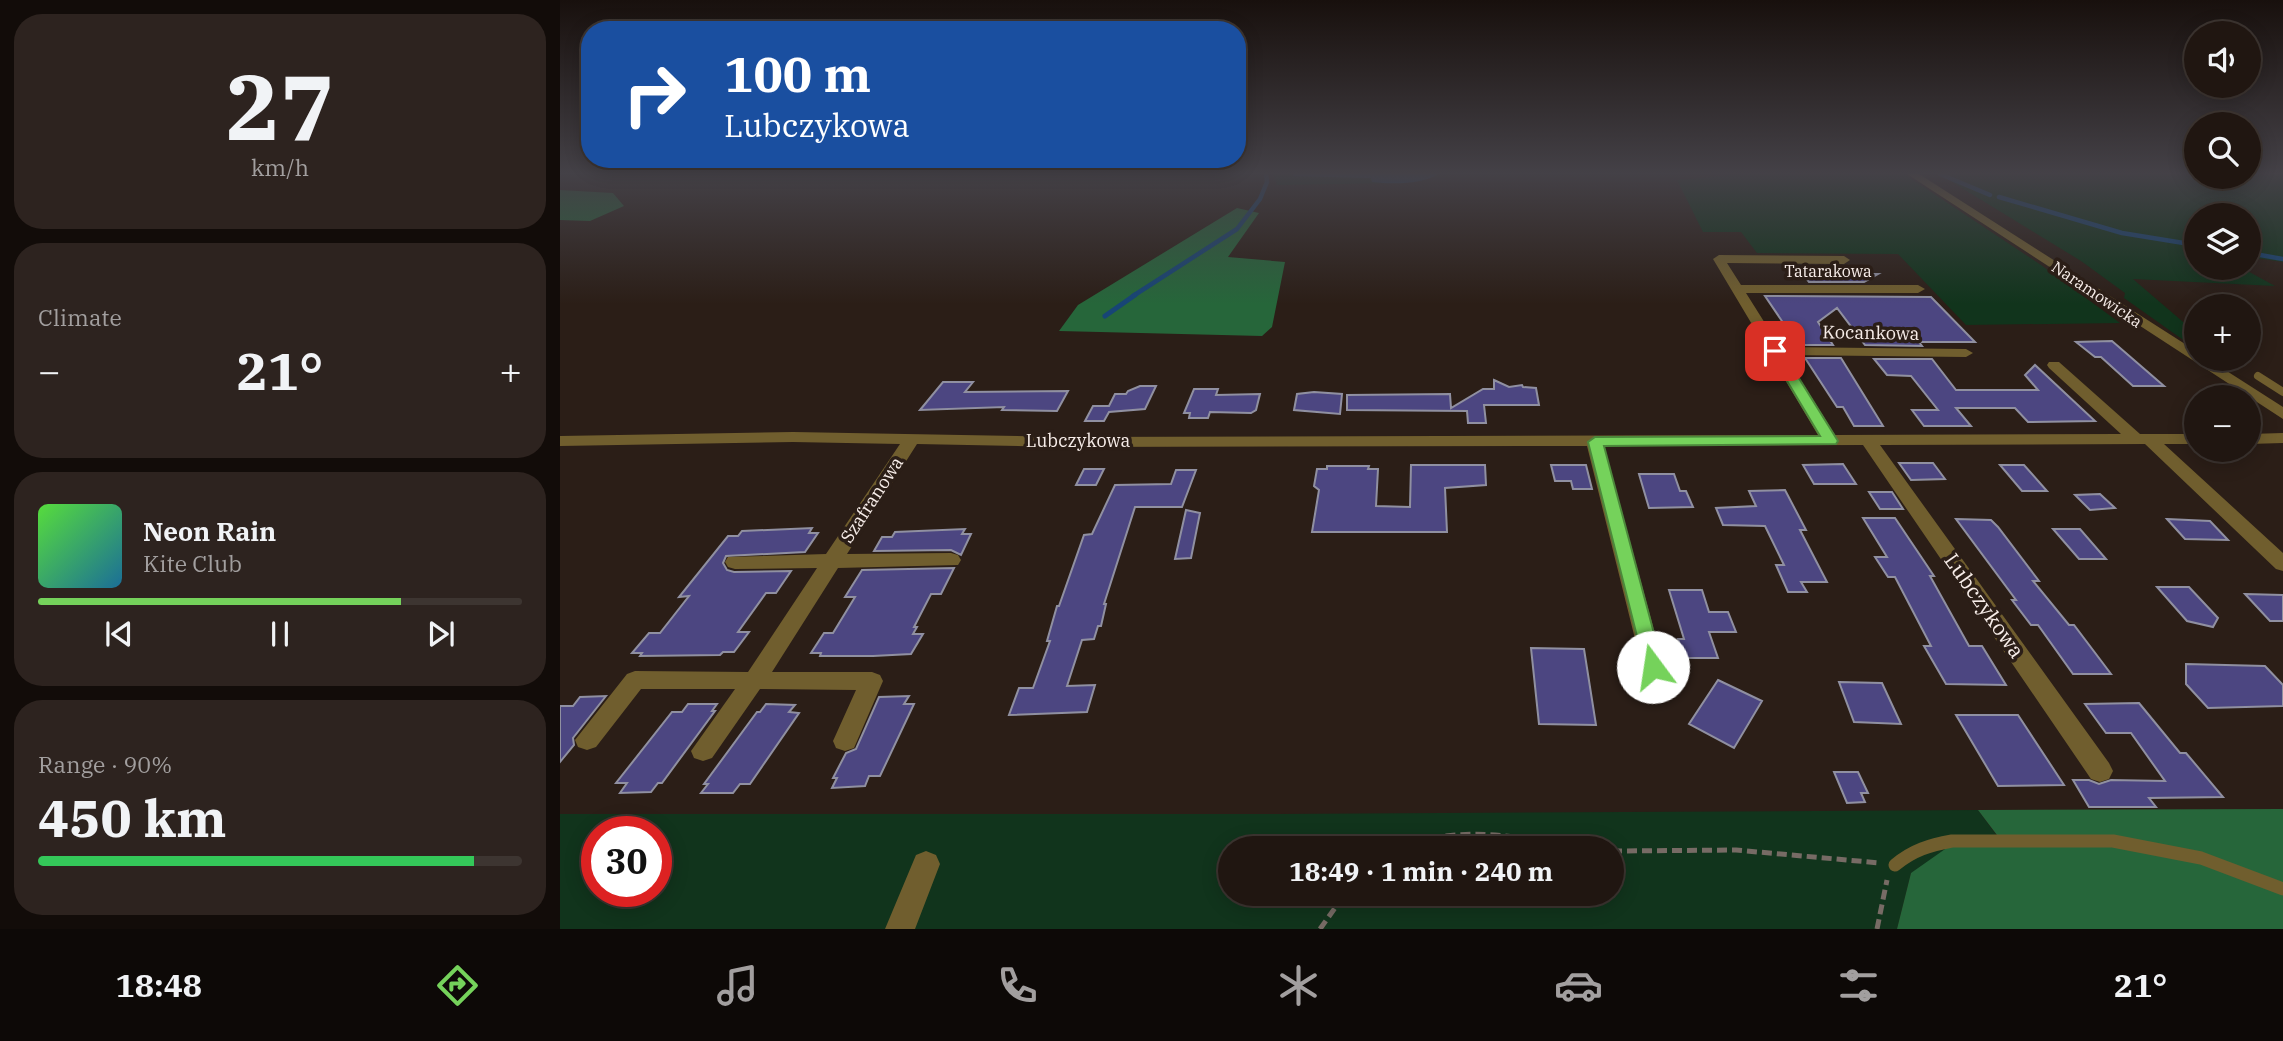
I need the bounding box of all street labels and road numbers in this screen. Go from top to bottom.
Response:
street label: Naramowicka [2048,256,2146,332]
street label: Tatarakowa [1784,261,1872,281]
street label: Kocankowa [1822,320,1920,345]
street label: Lubczykowa [1026,429,1130,452]
street label: Szafranowa [835,452,908,547]
street label: Lubczykowa [1938,547,2031,663]

